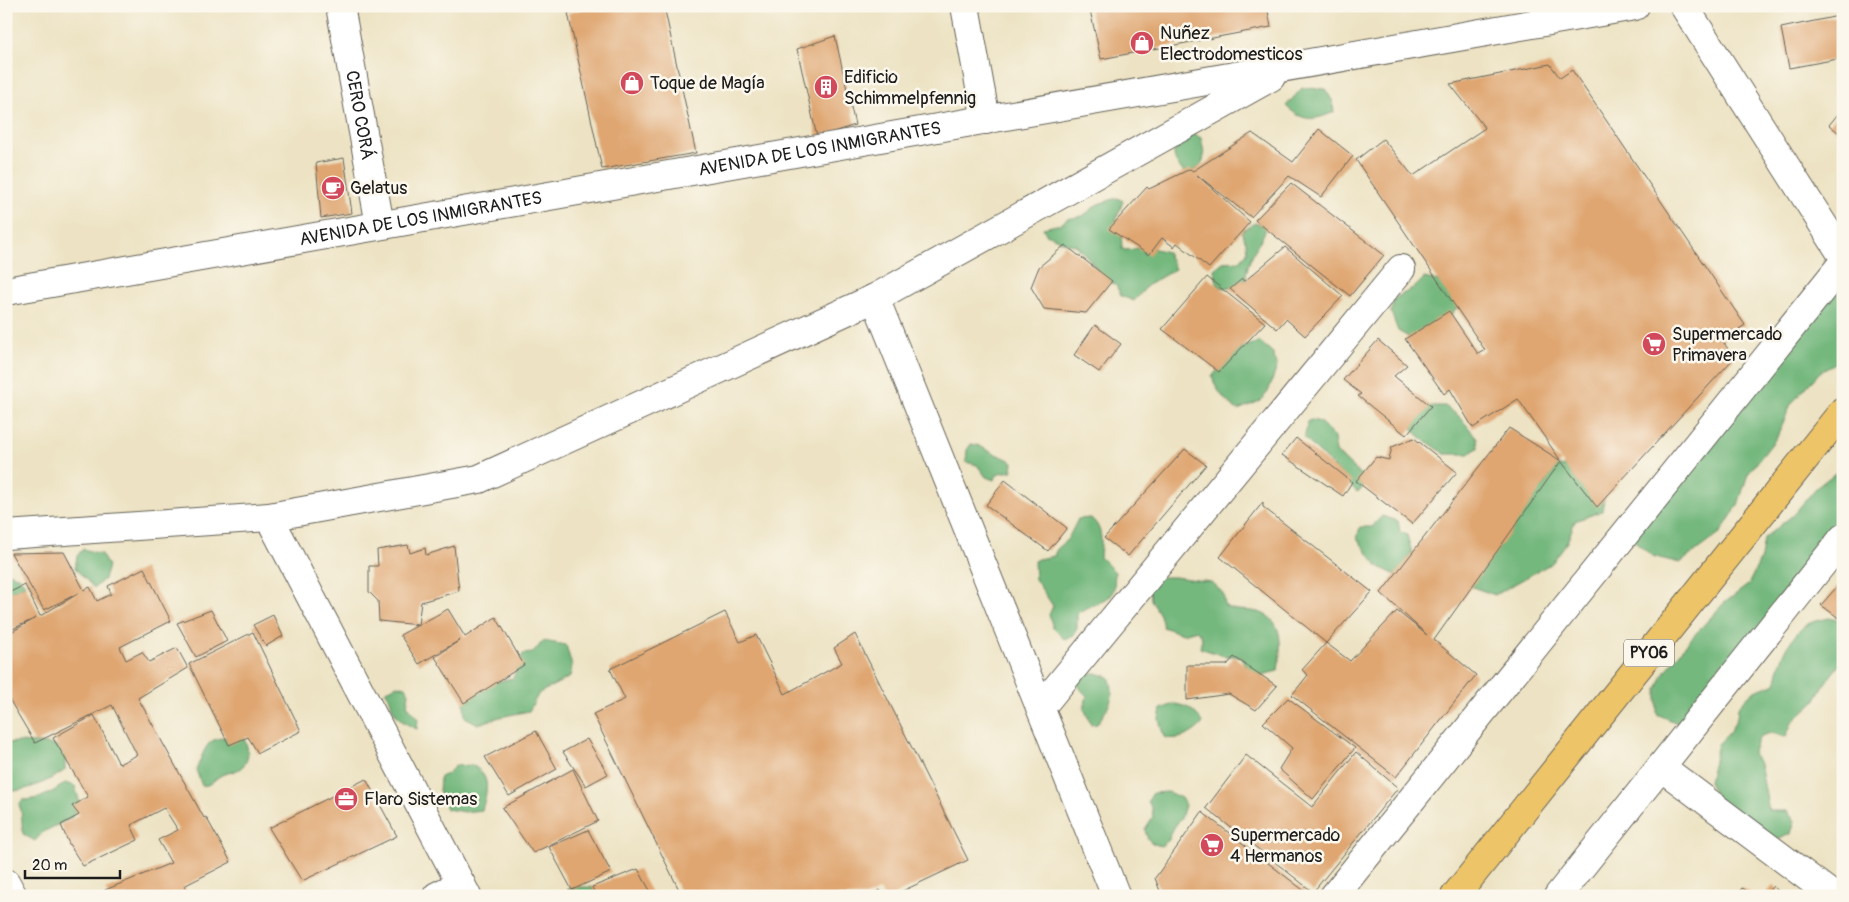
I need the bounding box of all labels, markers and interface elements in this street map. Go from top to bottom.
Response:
place label: Nuñez Electrodomesticos [1160,22,1302,66]
shop icon: Nuñez Electrodomesticos [1129,30,1155,56]
place label: Edificio Schimmelpfennig [844,66,976,110]
street label: CERO CORÁ [340,69,379,162]
shop icon: Toque de Magía [619,70,645,96]
place label: Toque de Magía [650,72,765,95]
building icon: Edificio Schimmelpfennig [813,74,839,100]
street label: AVENIDA DE LOS INMIGRANTES [696,116,943,181]
cafe icon: Gelatus [320,175,346,201]
place label: Gelatus [350,177,407,200]
street label: AVENIDA DE LOS INMIGRANTES [298,186,544,251]
place label: Supermercado Primavera [1672,323,1783,367]
supermarket icon: Supermercado Primavera [1641,331,1667,357]
road number: PY06 [1624,640,1674,666]
office icon: Flaro Sistemas [333,786,359,812]
place label: Flaro Sistemas [364,788,477,811]
place label: Supermercado 4 Hermanos [1230,824,1341,868]
supermarket icon: Supermercado 4 Hermanos [1199,832,1225,858]
scale bar [25,847,120,879]
text: 20 m [32,856,67,875]

